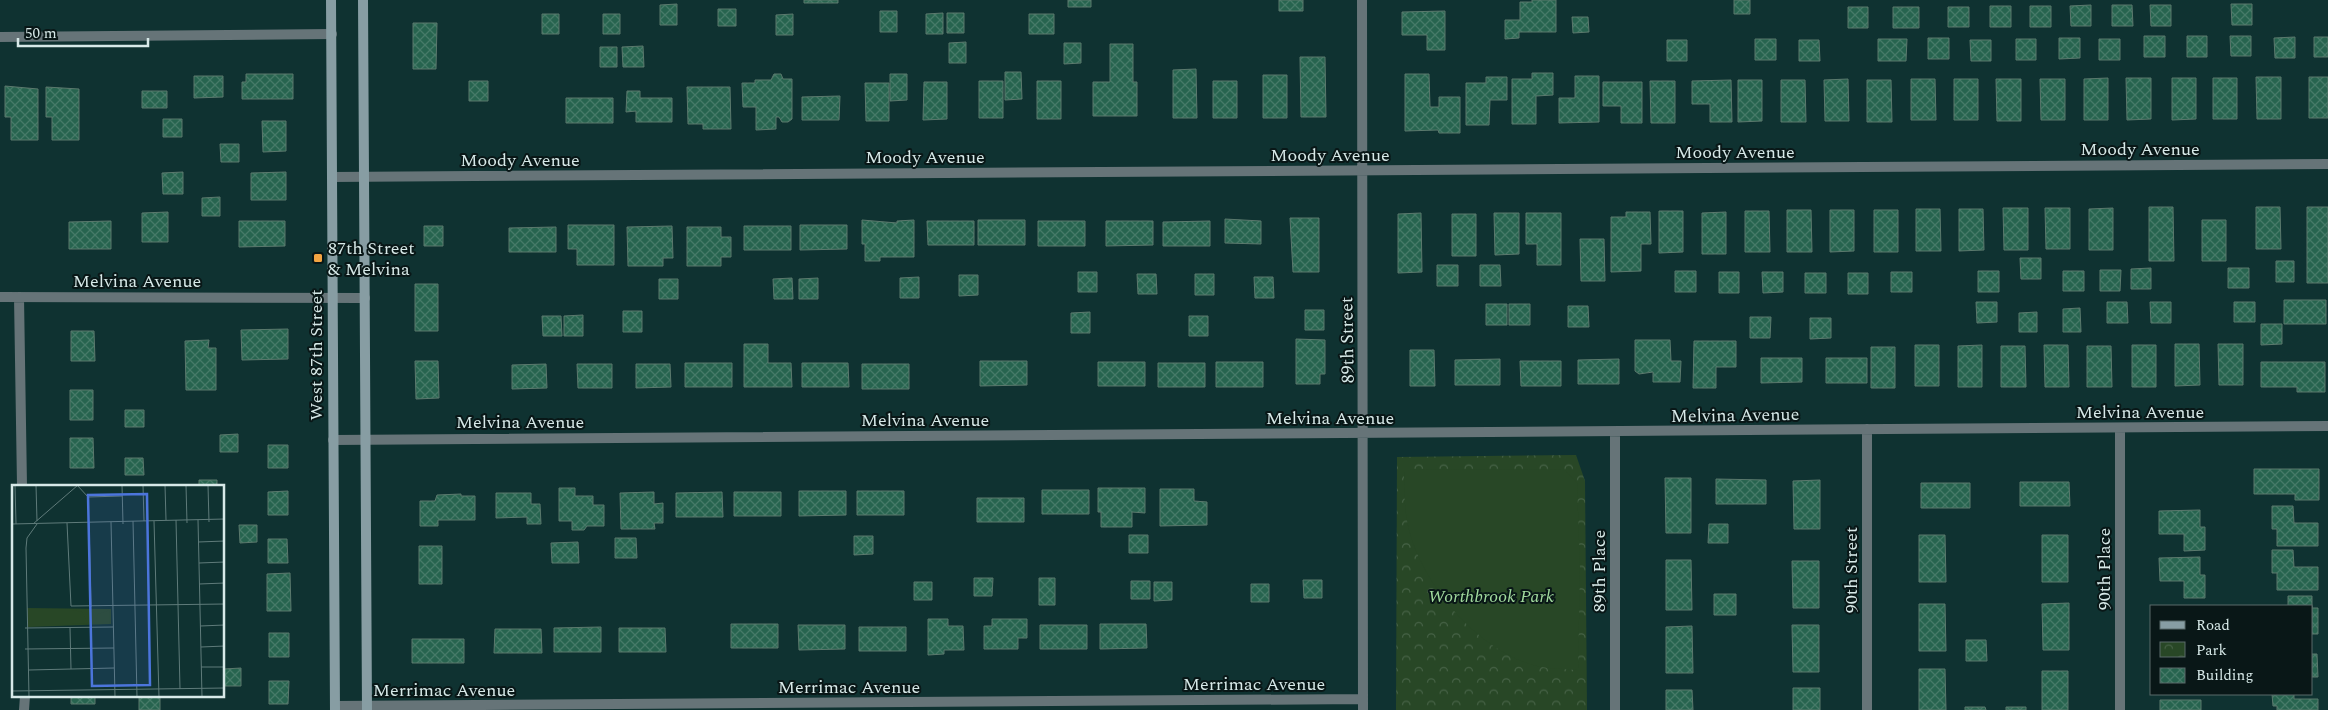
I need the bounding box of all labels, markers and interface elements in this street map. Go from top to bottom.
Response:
scale bar [18,15,148,47]
text: 50 m [25,22,57,45]
street label: Moody Avenue [2080,136,2200,163]
street label: Moody Avenue [1675,139,1795,166]
street label: Moody Avenue [1270,142,1390,169]
street label: Moody Avenue [865,144,985,171]
street label: Moody Avenue [460,147,580,174]
place label: 87th Street & Melvina [328,235,415,283]
marker: 87th Street & Melvina [312,252,324,264]
street label: Melvina Avenue [73,268,201,295]
street label: West 87th Street [303,289,330,421]
street label: 89th Street [1333,296,1362,384]
street label: Melvina Avenue [2076,399,2204,426]
street label: Melvina Avenue [1670,401,1800,430]
street label: Melvina Avenue [1266,405,1394,432]
street label: Melvina Avenue [861,407,989,434]
street label: Melvina Avenue [456,409,584,436]
inset map [12,485,225,698]
street label: 90th Street [1838,527,1865,613]
street label: 90th Place [2091,528,2118,610]
street label: 89th Place [1586,530,1613,612]
park label: Worthbrook Park [1428,583,1555,610]
legend [2150,605,2313,695]
text: Road [2196,614,2230,637]
text: Park [2196,639,2227,662]
text: Building [2196,664,2253,687]
street label: Merrimac Avenue [1183,671,1325,698]
street label: Merrimac Avenue [778,674,920,701]
street label: Merrimac Avenue [373,677,515,704]

